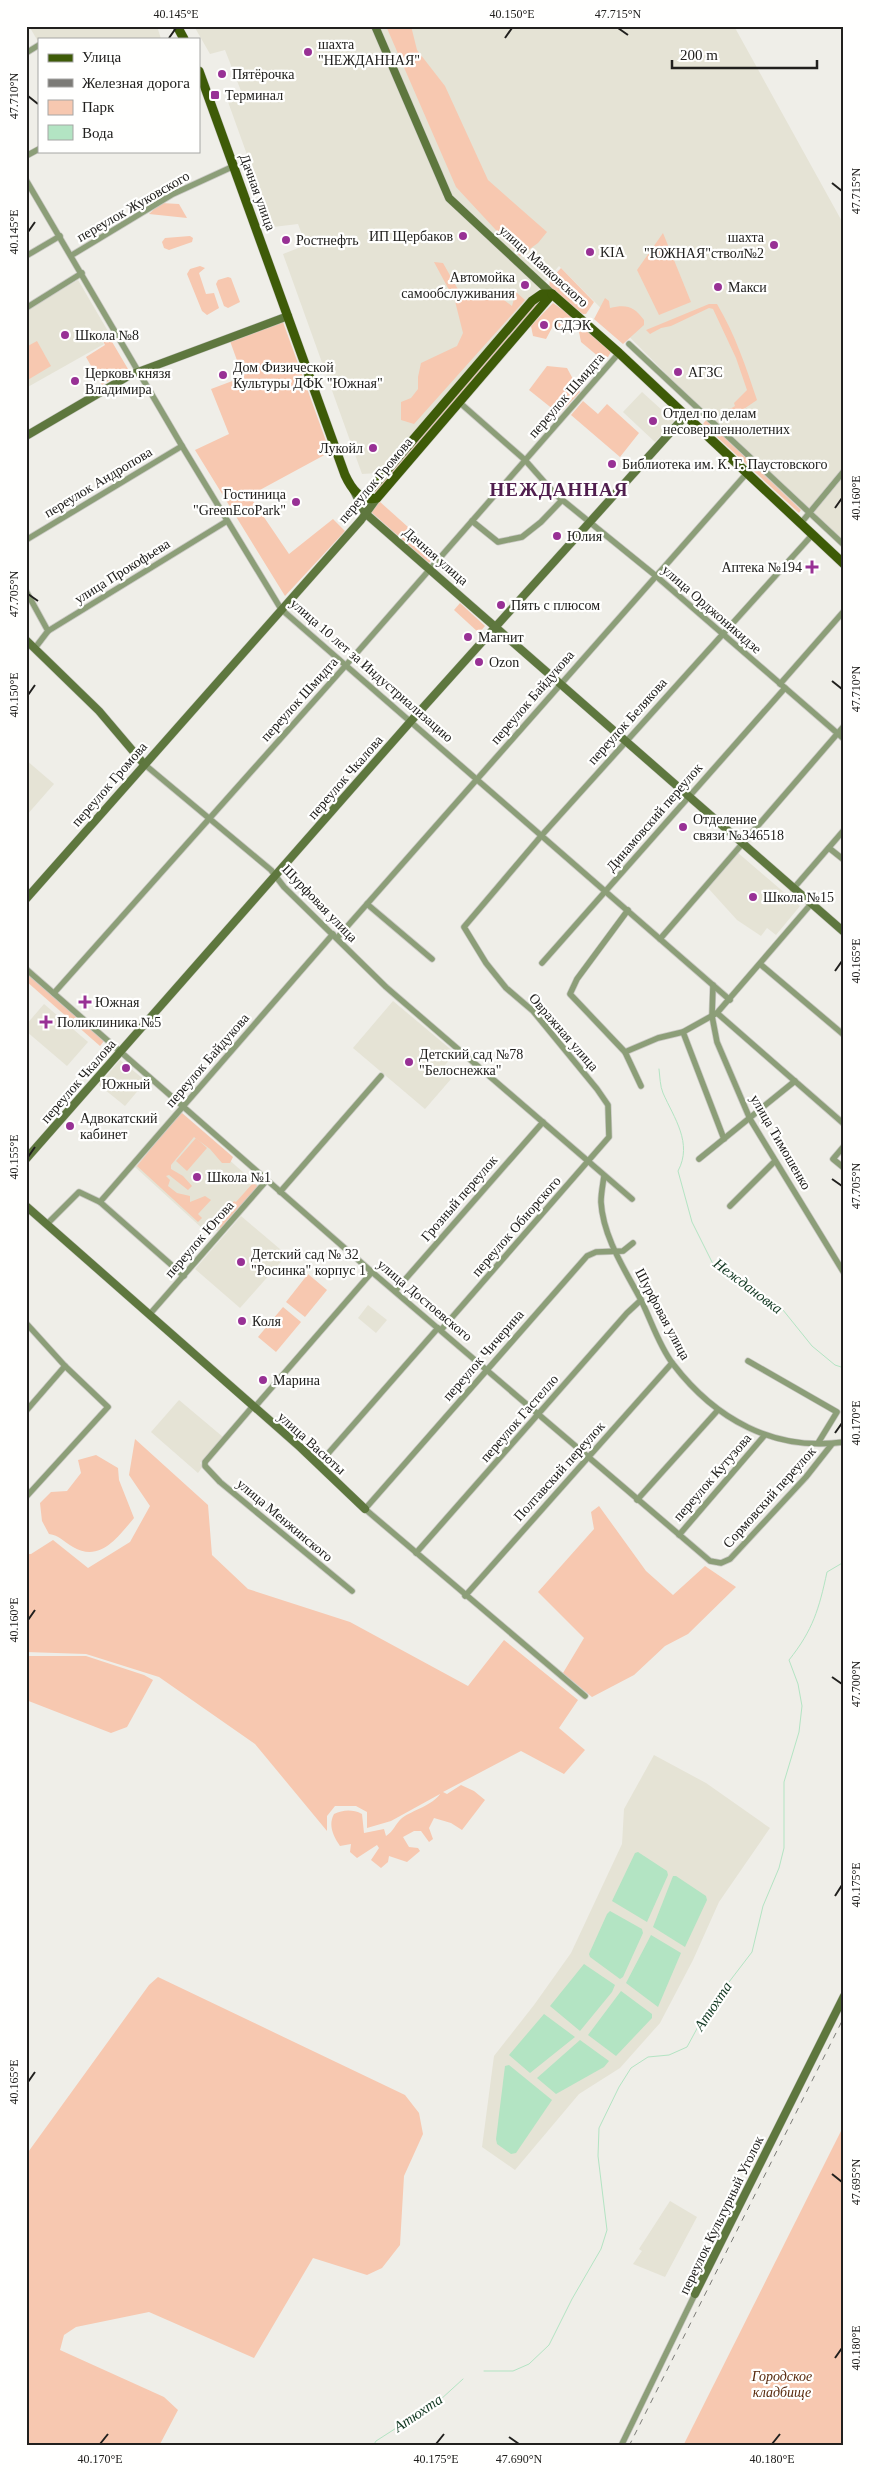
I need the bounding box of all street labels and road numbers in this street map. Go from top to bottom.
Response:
street label: Дачная улица [237,152,279,233]
street label: переулок Жуковского [74,168,192,245]
street label: улица Маяковского [496,222,591,310]
street label: переулок Шмидта [525,349,608,441]
street label: переулок Громова [335,434,416,526]
street label: переулок Андропова [42,444,156,521]
street label: Дачная улица [400,524,472,589]
street label: улица Прокофьева [72,536,173,607]
street label: улица Орджоникидзе [659,562,764,657]
street label: улица 10 лет за Индустриализацию [287,596,456,745]
street label: переулок Байдукова [488,647,578,747]
street label: переулок Шмидта [258,654,341,744]
street label: переулок Белякова [585,675,670,767]
street label: переулок Чкалова [305,732,386,822]
street label: переулок Громова [69,739,151,830]
street label: Динамовский переулок [603,760,706,874]
street label: Шурфовая улица [279,862,361,946]
street label: Овражная улица [526,990,602,1075]
street label: переулок Байдукова [163,1010,253,1110]
street label: переулок Чкалова [38,1036,119,1126]
street label: улица Тимошенко [747,1092,814,1192]
street label: Грозный переулок [418,1152,501,1244]
street label: переулок Обнорского [469,1173,564,1279]
street label: переулок Югова [162,1197,237,1281]
street label: улица Достоевского [374,1256,475,1344]
street label: Шурфовая улица [632,1266,693,1363]
street label: переулок Чичерина [440,1306,527,1404]
street label: переулок Гастелло [477,1372,561,1465]
street label: улица Васюты [275,1409,349,1478]
street label: Полтавский переулок [511,1419,608,1524]
street label: переулок Кутузова [670,1430,755,1524]
street label: Сормовский переулок [720,1444,819,1551]
street label: улица Менжинского [234,1476,336,1565]
street label: переулок Культурный Уголок [677,2133,766,2297]

